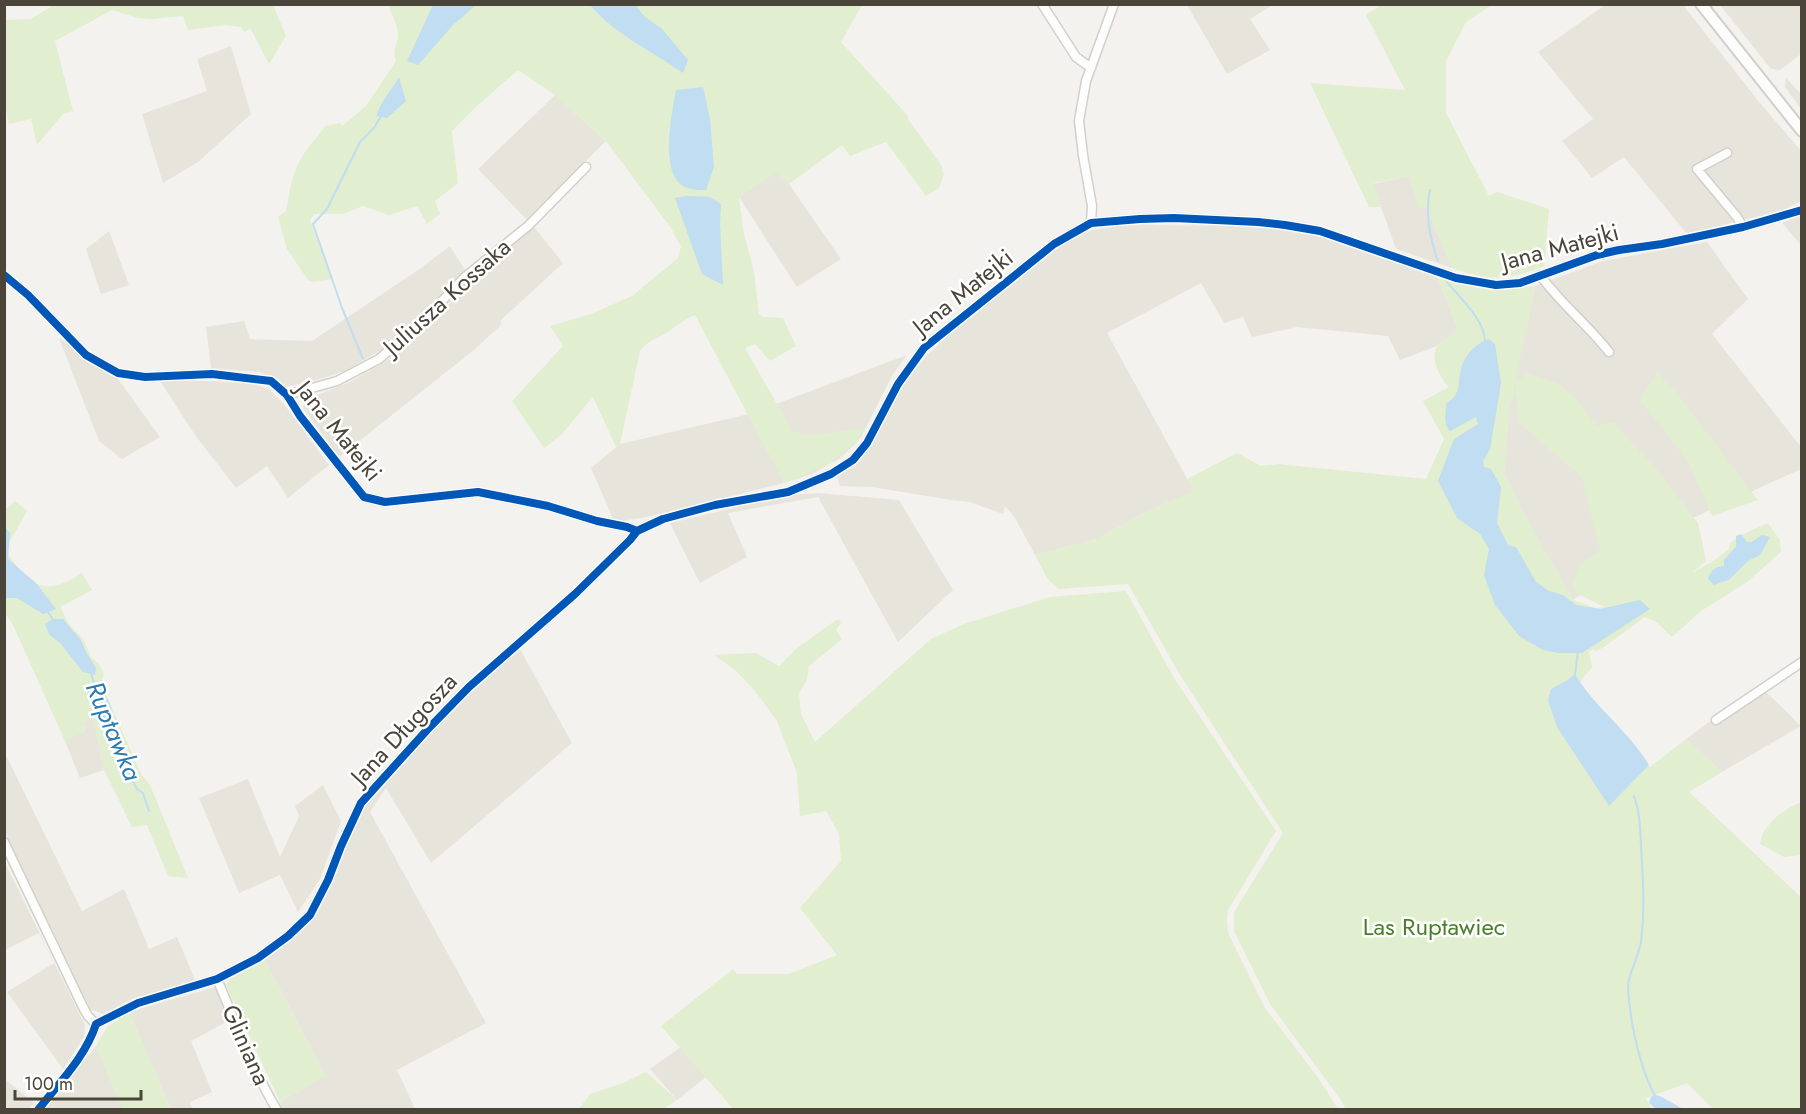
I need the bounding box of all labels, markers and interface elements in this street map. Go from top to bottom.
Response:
street label: Jana Matejki [1494,214,1623,280]
street label: Juliusza Kossaka [373,230,518,366]
street label: Jana Matejki [902,240,1021,345]
street label: Jana Matejki [286,370,391,489]
street label: Jana Długosza [340,665,465,795]
water label: Ruptawka [76,675,152,787]
park label: Las Ruptawiec [1363,909,1505,944]
street label: Gliniana [213,999,280,1091]
scale bar [15,1063,141,1101]
text: 100 m [24,1071,73,1097]

